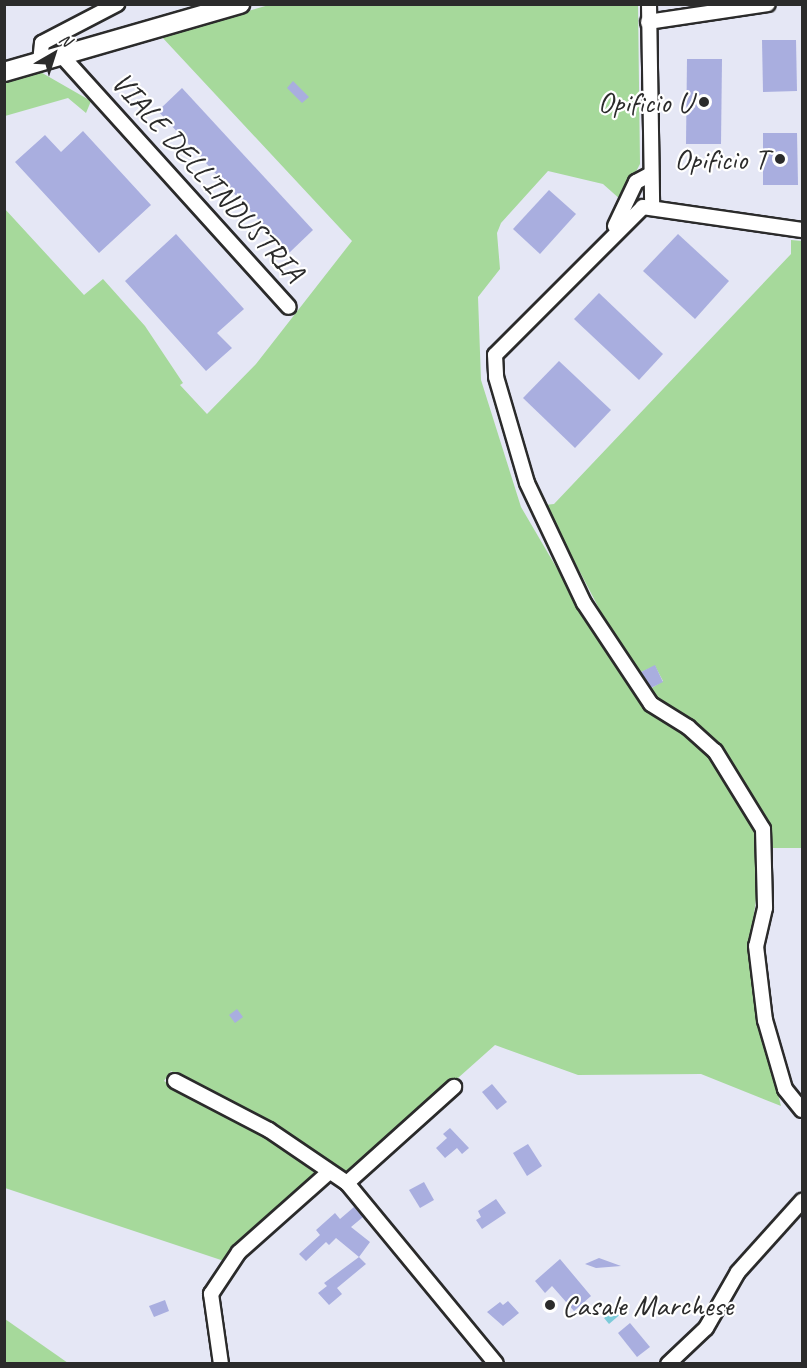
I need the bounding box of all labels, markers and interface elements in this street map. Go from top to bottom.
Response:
north arrow [24,24,84,84]
text: N [55,29,75,51]
street label: VIALE DELL'INDUSTRIA [104,65,312,289]
place label: Opificio U [598,84,692,120]
marker: Opificio U [697,95,711,109]
place label: Opificio T [674,141,768,177]
marker: Opificio T [773,152,787,166]
place label: Casale Marchese [562,1287,733,1323]
marker: Casale Marchese [543,1298,557,1312]

